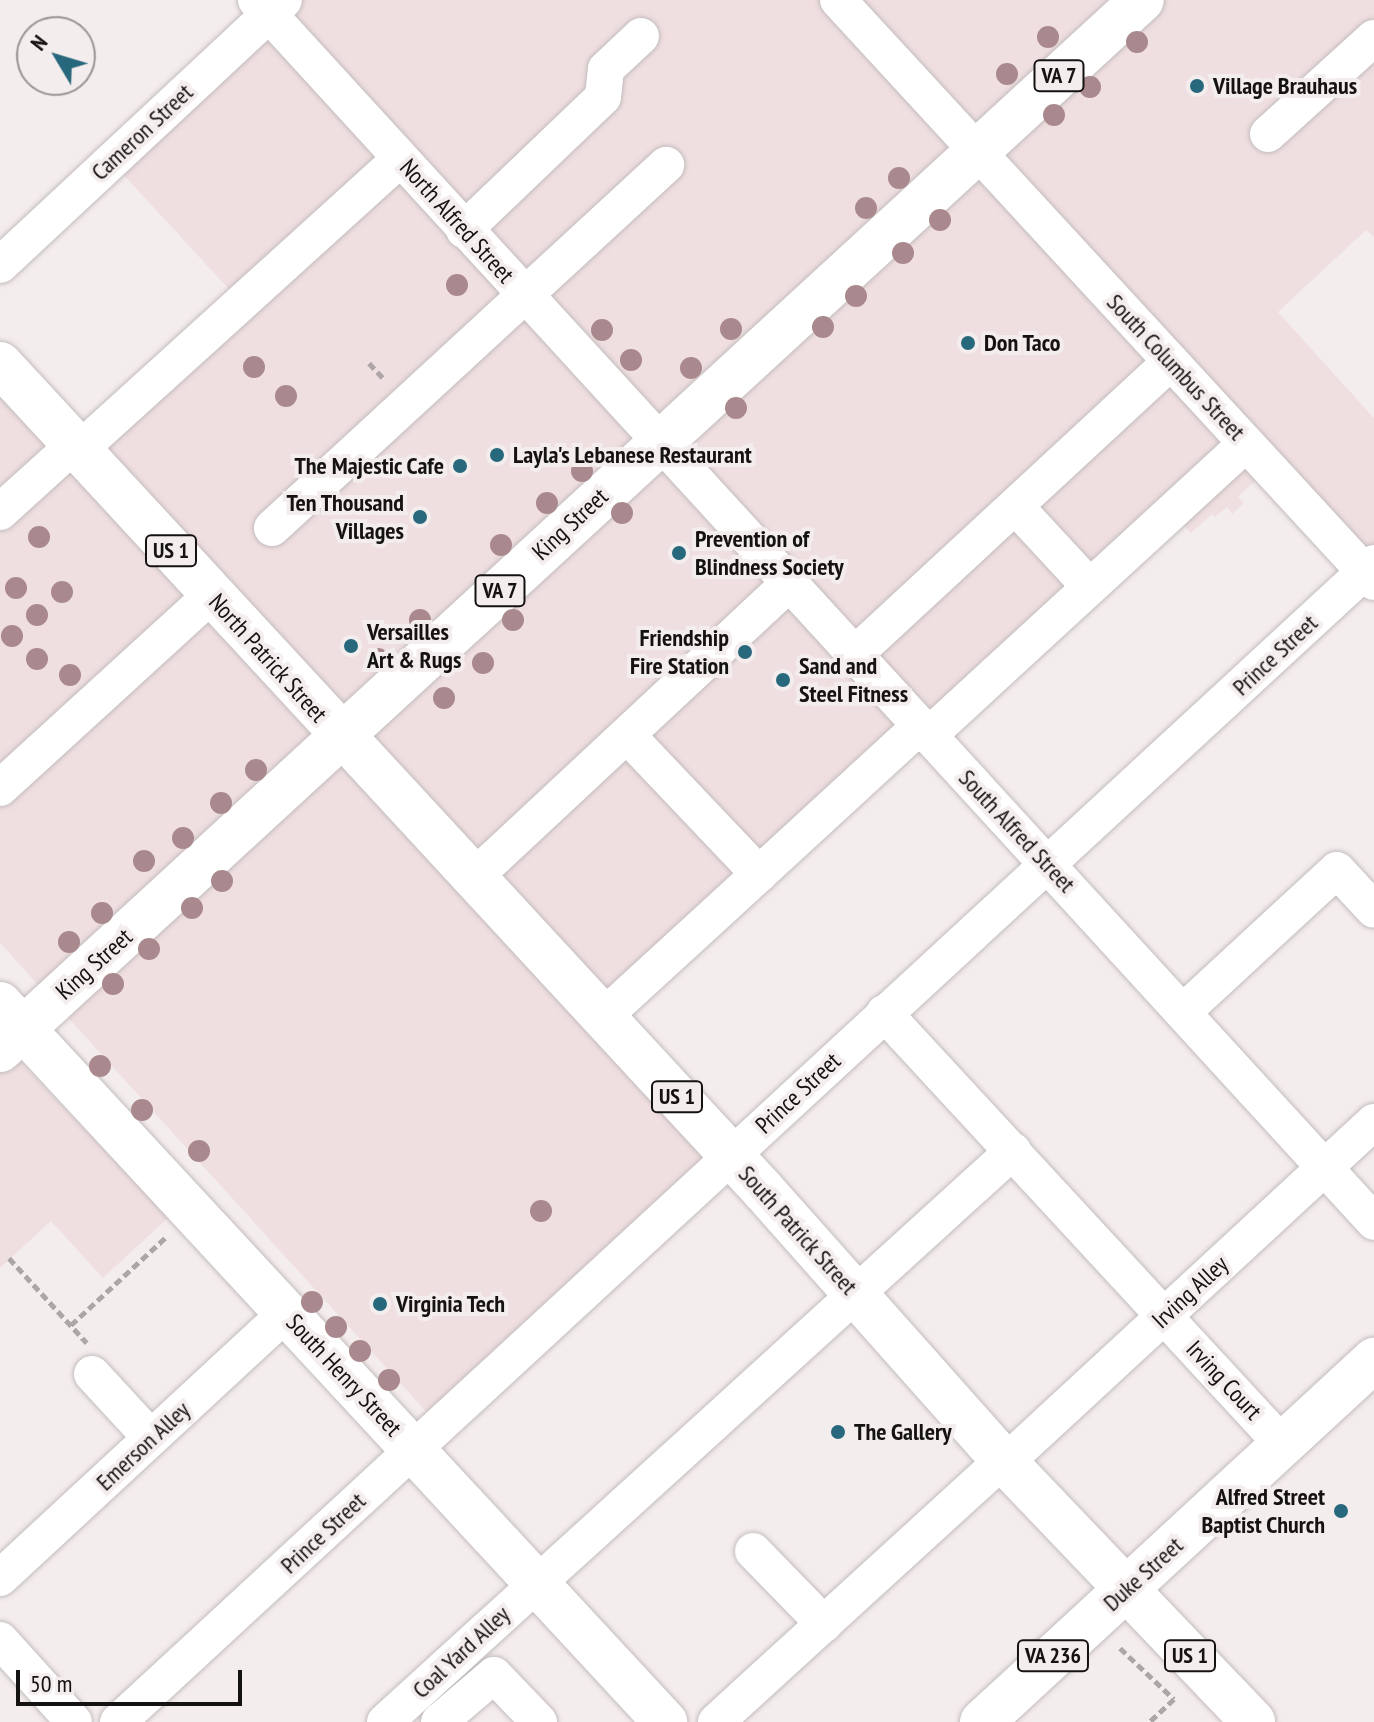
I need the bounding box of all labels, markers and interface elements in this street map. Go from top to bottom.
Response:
north arrow [16,16,96,96]
text: N [24,29,53,56]
road number: VA 7 [1033,58,1085,94]
place label: Village Brauhaus [1213,72,1357,100]
marker: Village Brauhaus [1188,77,1206,95]
street label: Cameron Street [85,78,199,186]
street label: North Alfred Street [394,153,520,289]
street label: South Columbus Street [1101,288,1251,446]
place label: Don Taco [984,329,1061,357]
marker: Don Taco [959,334,977,352]
place label: Layla's Lebanese Restaurant [513,441,752,469]
marker: Layla's Lebanese Restaurant [488,446,506,464]
place label: The Majestic Cafe [294,452,444,480]
marker: The Majestic Cafe [451,457,469,475]
street label: King Street [526,482,614,566]
place label: Ten Thousand Villages [286,489,404,545]
marker: Ten Thousand Villages [411,508,429,526]
place label: Prevention of Blindness Society [695,525,844,581]
road number: US 1 [143,533,199,569]
marker: Prevention of Blindness Society [670,544,688,562]
road number: VA 7 [474,573,526,609]
street label: North Patrick Street [203,588,333,728]
street label: Prince Street [1227,609,1323,701]
place label: Versailles Art & Rugs [367,618,461,674]
place label: Friendship Fire Station [630,624,729,680]
marker: Versailles Art & Rugs [342,637,360,655]
marker: Friendship Fire Station [736,643,754,661]
place label: Sand and Steel Fitness [799,652,908,708]
marker: Sand and Steel Fitness [774,671,792,689]
street label: South Alfred Street [953,763,1081,899]
street label: King Street [50,922,138,1006]
street label: Prince Street [750,1047,846,1139]
road number: US 1 [649,1079,705,1115]
street label: South Patrick Street [732,1159,864,1301]
street label: Irving Alley [1146,1250,1234,1334]
place label: Virginia Tech [396,1290,506,1318]
marker: Virginia Tech [371,1295,389,1313]
street label: South Henry Street [280,1308,408,1442]
street label: Irving Court [1180,1335,1268,1425]
street label: Emerson Alley [90,1395,196,1497]
place label: The Gallery [854,1418,952,1446]
marker: The Gallery [829,1423,847,1441]
place label: Alfred Street Baptist Church [1201,1483,1325,1539]
street label: Prince Street [275,1487,371,1579]
marker: Alfred Street Baptist Church [1332,1502,1350,1520]
street label: Duke Street [1097,1531,1189,1617]
street label: Coal Yard Alley [406,1599,516,1705]
road number: VA 236 [1015,1638,1091,1674]
road number: US 1 [1162,1638,1218,1674]
scale bar [20,1654,246,1704]
text: 50 m [30,1668,72,1699]

